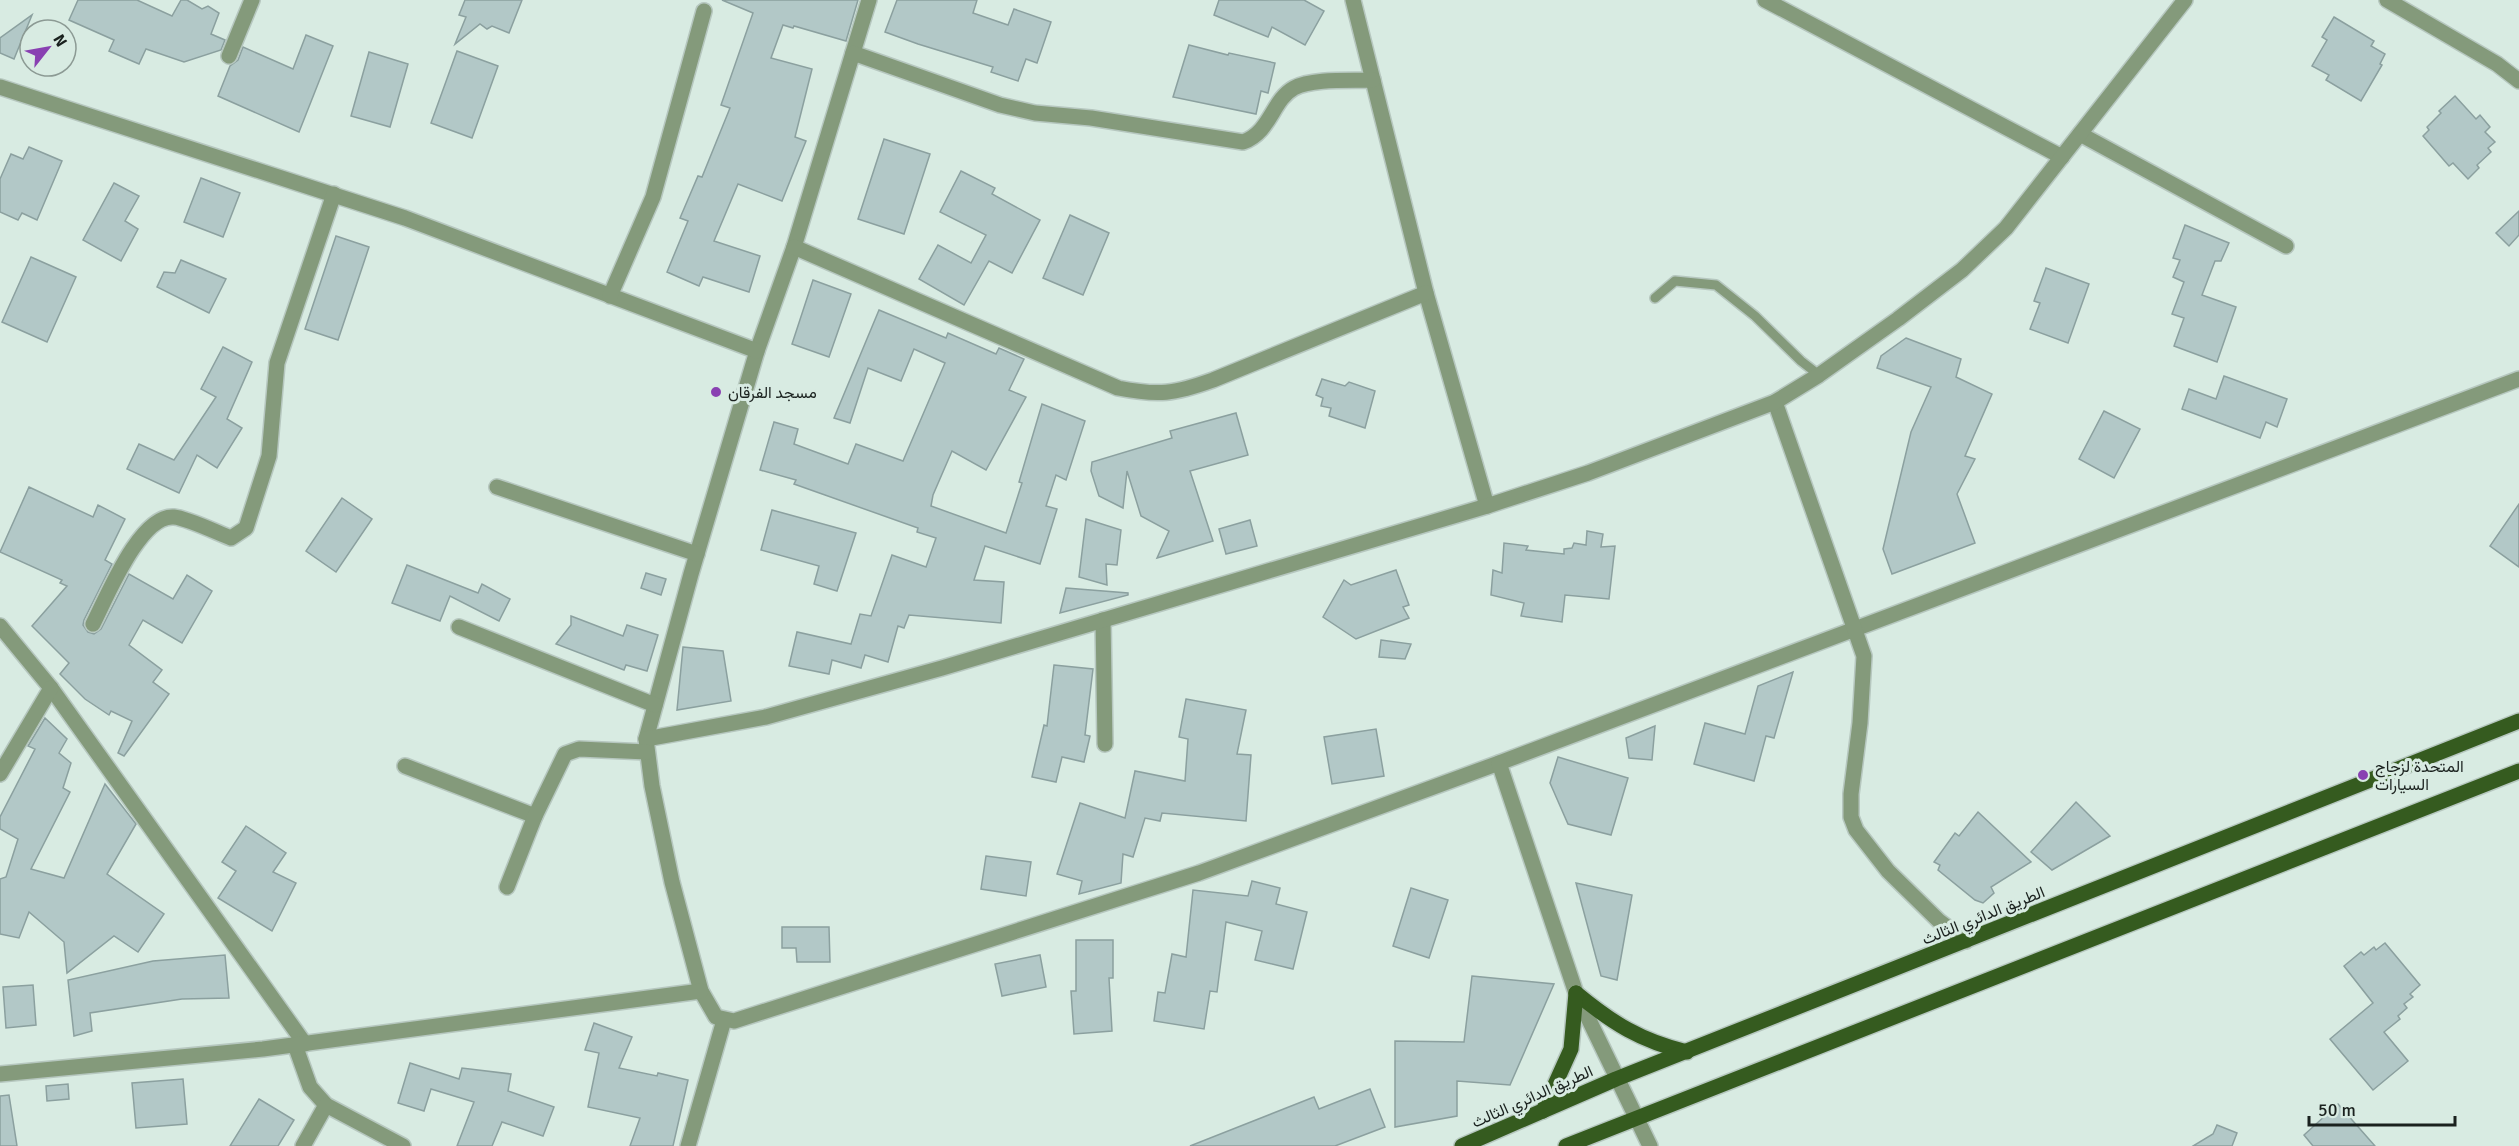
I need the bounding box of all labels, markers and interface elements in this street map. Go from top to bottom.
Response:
north arrow [18,18,78,78]
text: N [49,31,71,51]
place label: مسجد الفرقان [728,383,817,403]
marker: مسجد الفرقان [709,385,723,399]
place label: المتحدة لزجاج السيارات [2375,757,2464,795]
marker: المتحدة لزجاج السيارات [2356,768,2370,782]
street label: الطريق الدائري الثالث [1919,882,2049,952]
street label: الطريق الدائري الثالث [1469,1061,1597,1135]
scale bar [2309,1089,2454,1127]
text: 50 m [2318,1099,2356,1121]

